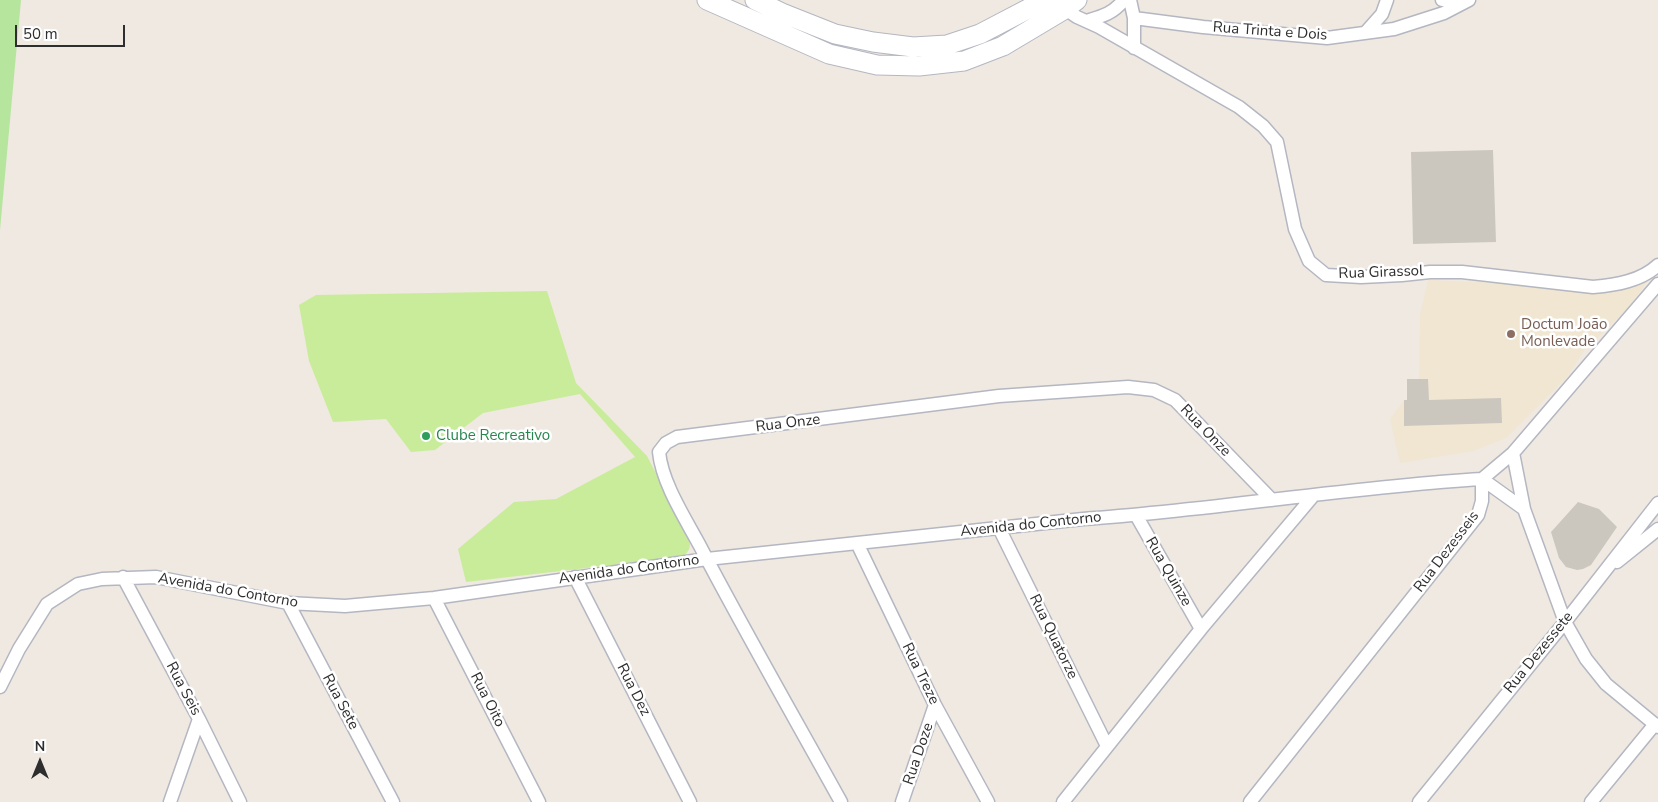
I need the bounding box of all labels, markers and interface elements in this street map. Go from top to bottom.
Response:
scale bar [18,15,128,47]
street label: Rua Trinta e Dois [1212,19,1328,45]
text: 50 m [23,24,58,44]
street label: Rua Girassol [1338,263,1424,283]
place label: Doctum João Monlevade [1521,316,1607,351]
marker: Doctum João Monlevade [1505,328,1517,340]
street label: Rua Onze [1176,401,1234,461]
street label: Rua Onze [755,411,821,437]
place label: Clube Recreativo [436,427,550,445]
marker: Clube Recreativo [420,430,432,442]
street label: Rua Dezesseis [1411,508,1483,596]
street label: Avenida do Contorno [960,509,1102,541]
street label: Rua Quinze [1141,534,1195,610]
street label: Avenida do Contorno [558,551,700,589]
street label: Avenida do Contorno [157,570,299,612]
street label: Rua Quatorze [1025,592,1081,682]
street label: Rua Dezessete [1501,609,1577,697]
street label: Rua Treze [897,640,943,708]
street label: Rua Seis [161,659,205,719]
street label: Rua Dez [612,661,654,719]
street label: Rua Oito [466,670,508,730]
street label: Rua Sete [318,671,362,733]
street label: Rua Doze [900,721,938,787]
north arrow [15,737,65,787]
text: N [35,737,45,756]

